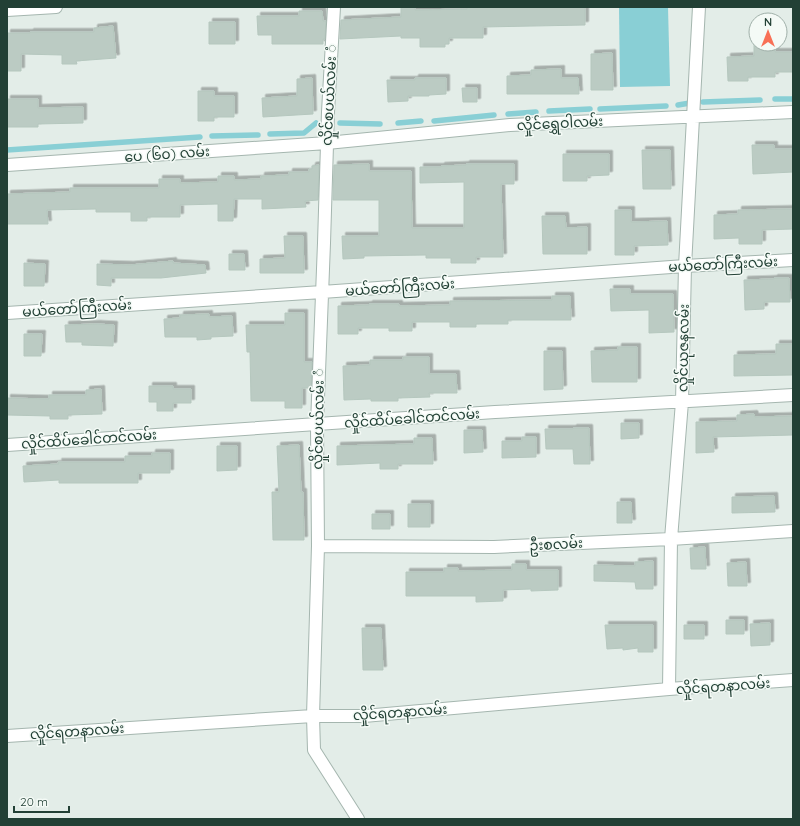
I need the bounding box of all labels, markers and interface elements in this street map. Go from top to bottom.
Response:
north arrow [748,12,788,52]
text: N [764,15,772,29]
street label: လှိုင်စပယ်လမ်း ံ [316,44,344,146]
street label: လှိုင်ရွှေဝါလမ်း [516,111,604,137]
street label: ပေ (၆၀) လမ်း [124,141,210,166]
street label: မယ်တော်ကြီးလမ်း [668,251,778,279]
street label: မယ်တော်ကြီးလမ်း [345,273,456,303]
street label: မယ်တော်ကြီးလမ်း [22,294,133,324]
street label: လှိုင်ယုဇနလမ်း [672,304,696,392]
street label: လှိုင်စပယ်လမ်း ံ [307,368,331,470]
street label: လှိုင်ထိပ်ခေါင်တင်လမ်း [343,403,481,435]
street label: လှိုင်ထိပ်ခေါင်တင်လမ်း [20,424,158,456]
street label: ဦးစလမ်း [529,533,583,557]
street label: လှိုင်ရတနာလမ်း [675,673,771,701]
street label: လှိုင်ရတနာလမ်း [352,699,448,727]
street label: လှိုင်ရတနာလမ်း [29,718,125,746]
scale bar [14,788,69,814]
text: 20 m [20,794,48,809]

